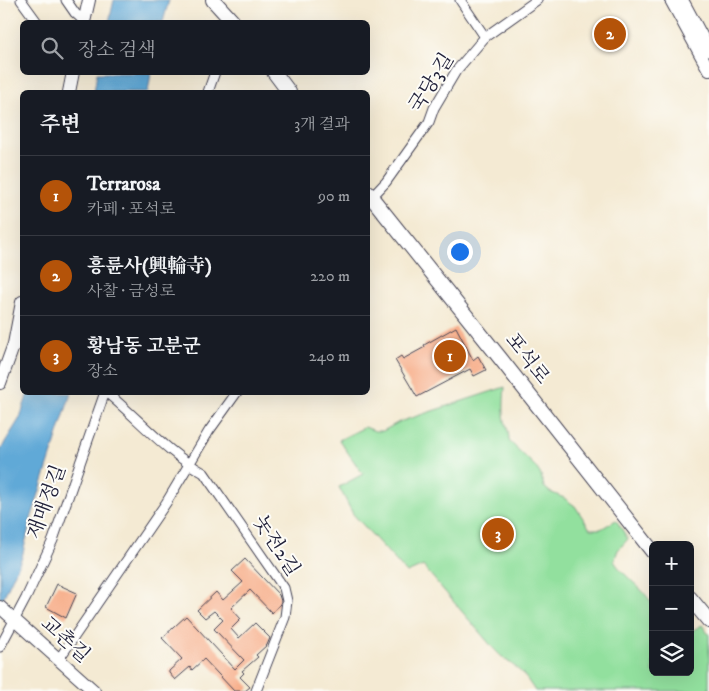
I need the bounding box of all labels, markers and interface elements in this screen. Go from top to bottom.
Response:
pin: 2 [594,15,626,53]
search box [20,20,370,75]
icon: search [38,34,66,62]
text: 장소 검색 [78,39,156,62]
street label: 국당3길 [404,49,460,117]
text: 주변 [40,112,81,138]
text: 3개 결과 [294,114,350,134]
text: Terrarosa [87,173,160,196]
text: 1 [53,186,59,206]
text: 90 m [318,186,350,206]
text: 카페 · 포석로 [87,199,175,219]
your location [447,239,473,265]
text: 흥륜사(興輪寺) [87,255,212,278]
text: 2 [52,266,60,286]
text: 220 m [310,266,350,286]
text: 사찰 · 금성로 [87,281,175,301]
street label: 포석로 [499,328,555,390]
text: 황남동 고분군 [87,335,201,358]
pin: 1 [434,337,466,375]
text: 3 [53,346,59,366]
text: 240 m [309,346,350,366]
text: 장소 [87,361,118,381]
street label: 재매정길 [22,461,72,543]
street label: 놋전2길 [247,511,305,581]
pin: 3 [482,515,514,553]
map controls [649,541,694,676]
button: + [649,541,694,586]
button: − [649,586,694,631]
street label: 교촌길 [35,611,95,669]
button: layers [649,631,694,676]

